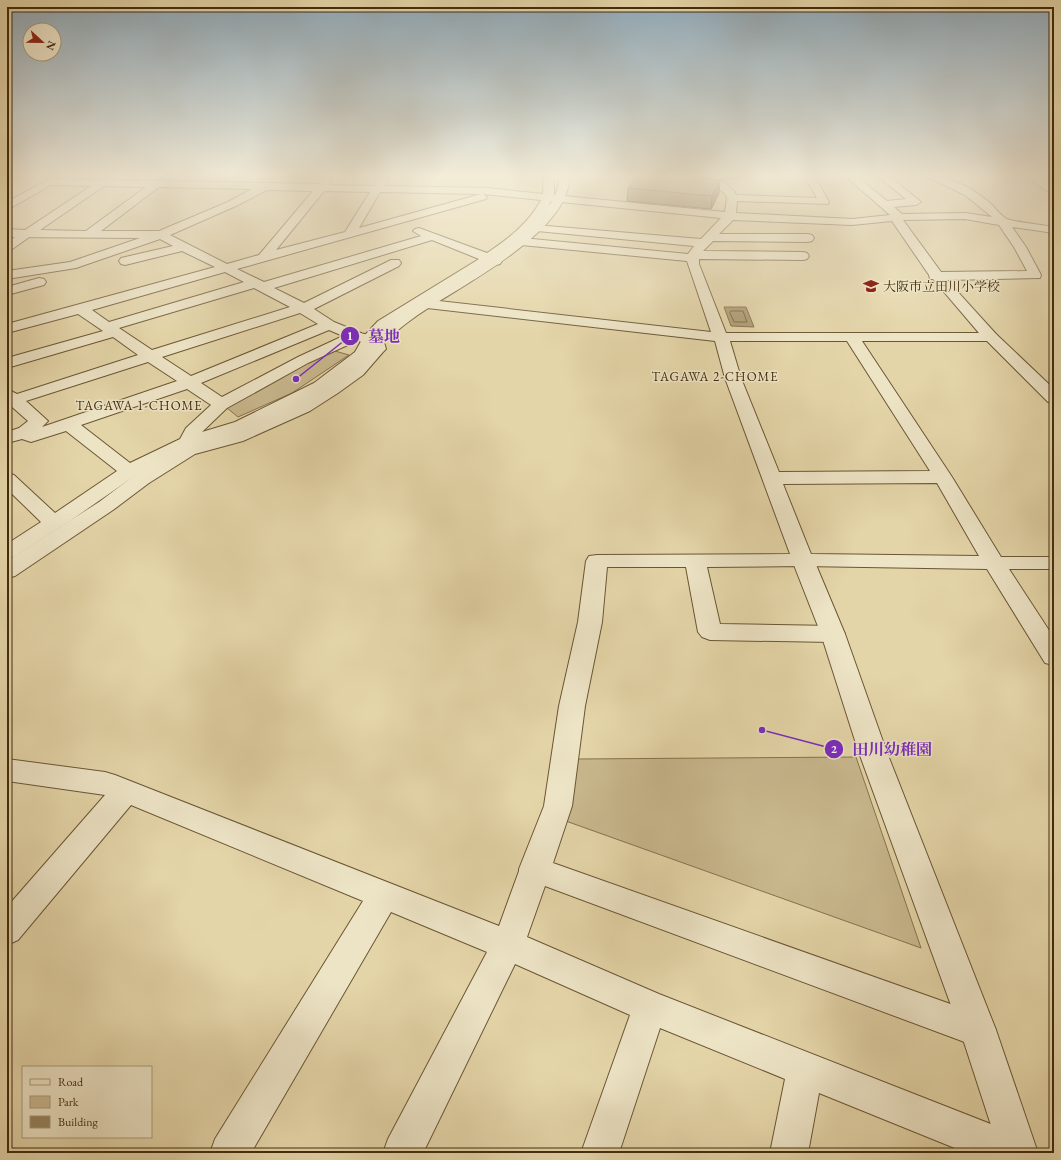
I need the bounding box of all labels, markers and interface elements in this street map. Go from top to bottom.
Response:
north arrow [22,22,62,62]
text: N [43,39,59,53]
school or university icon: 大阪市立田川小学校 [862,277,880,295]
place label: 大阪市立田川小学校 [883,278,1000,295]
callout: 墓地 [340,322,408,350]
text: 墓地 [368,326,400,347]
text: 1 [347,328,353,344]
district label: TAGAWA 2-CHOME [651,368,779,385]
district label: TAGAWA 1-CHOME [75,397,203,414]
callout: 田川幼稚園 [824,735,940,763]
text: 田川幼稚園 [852,739,932,760]
text: 2 [831,741,838,757]
legend [22,1066,152,1138]
text: Road [58,1074,84,1090]
text: Park [58,1094,79,1110]
text: Building [58,1114,99,1130]

